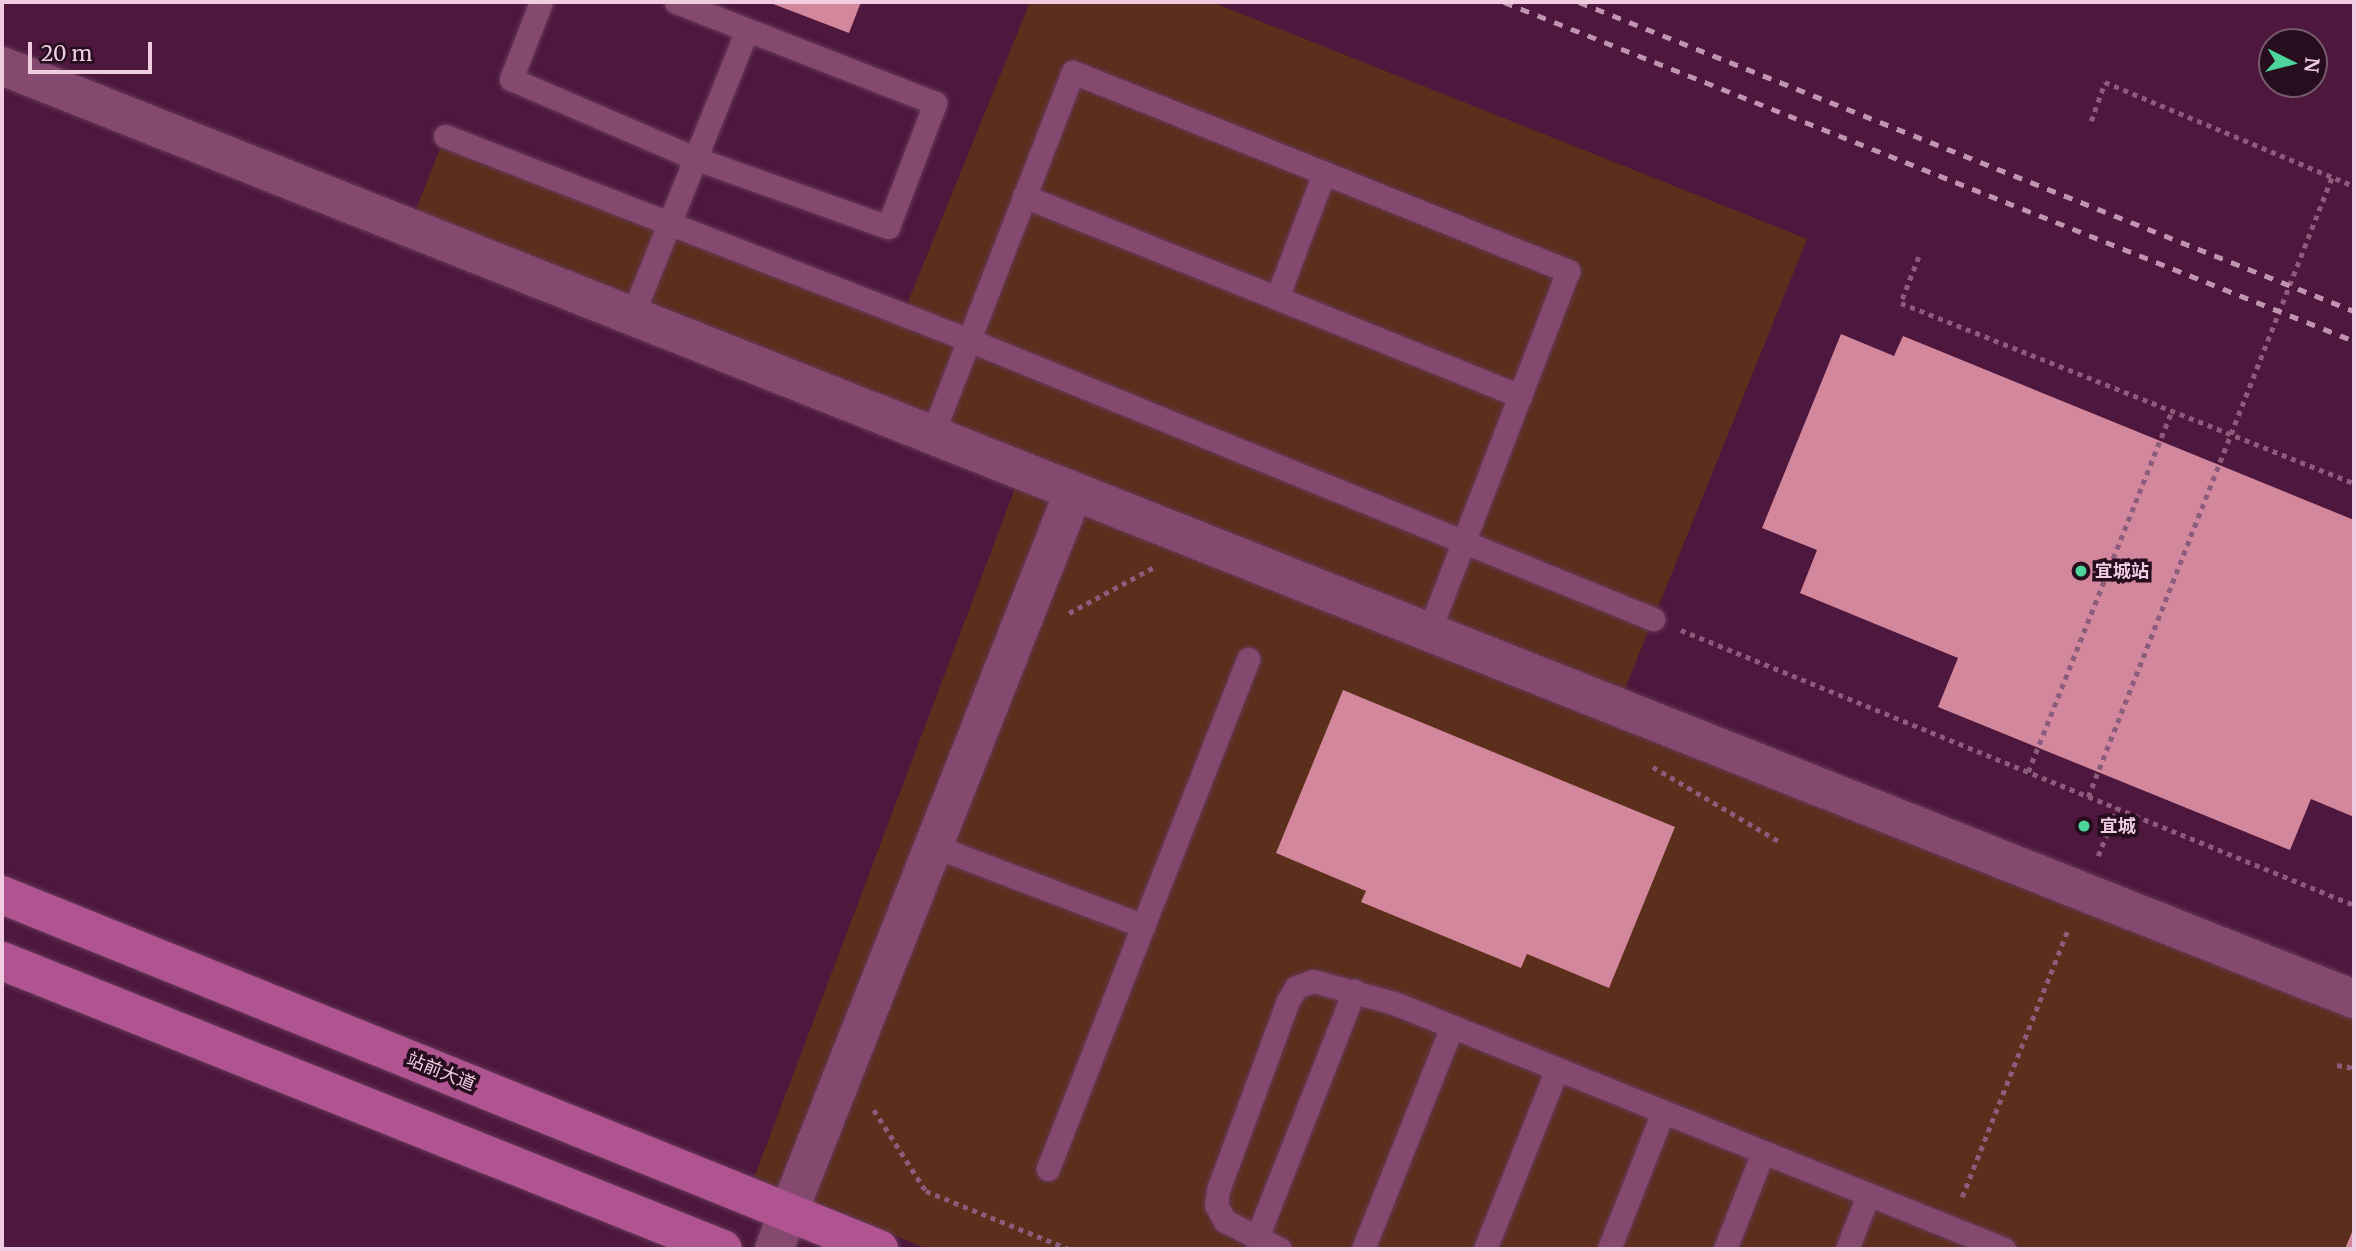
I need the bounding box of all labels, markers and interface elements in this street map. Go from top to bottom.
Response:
scale bar [32,28,156,72]
north arrow [2258,28,2328,98]
text: 20 m [41,40,92,67]
text: N [2299,56,2325,74]
place label: 宜城站 [2095,560,2149,582]
marker: 宜城站 [2073,563,2089,579]
place label: 宜城 [2100,815,2136,837]
marker: 宜城 [2074,816,2094,836]
street label: 站前大道 [404,1049,478,1095]

